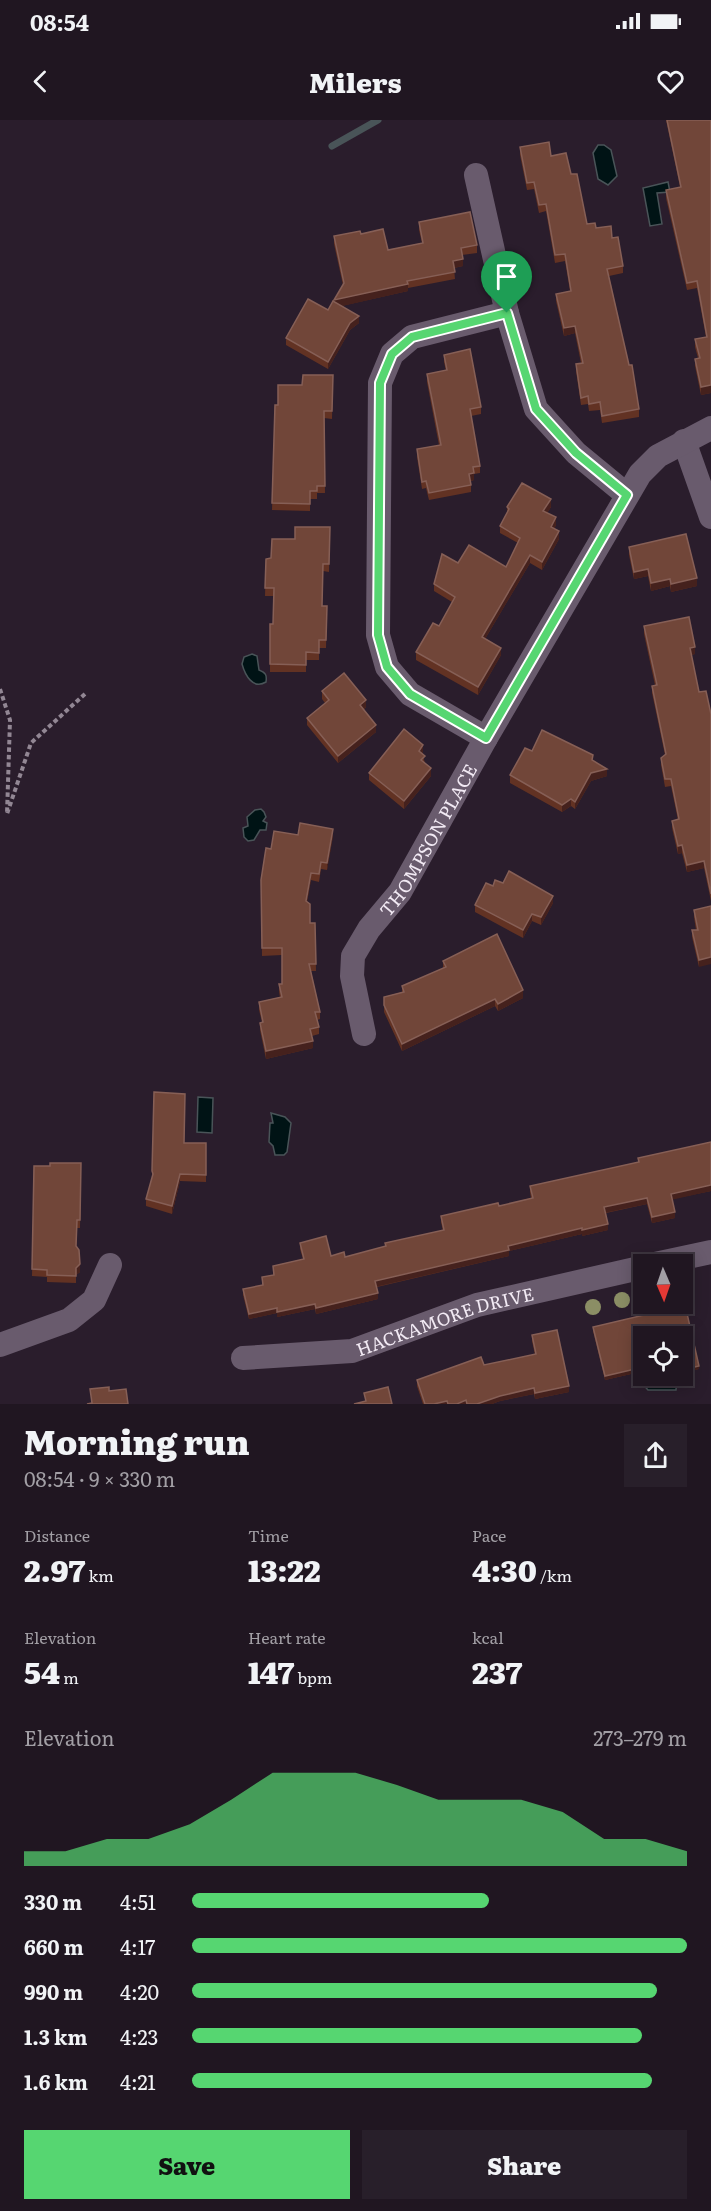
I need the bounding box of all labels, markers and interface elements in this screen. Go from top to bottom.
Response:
text: 08:54 [30,5,89,38]
text: Milers [309,61,402,101]
icon: back [24,65,57,98]
icon: heart [654,65,687,98]
pin [481,251,532,313]
icon: arrive [490,260,523,293]
street label: THOMPSON PLACE [372,758,483,922]
north arrow [633,1254,693,1314]
map controls [633,1254,693,1386]
street label: HACKAMORE DRIVE [352,1279,536,1362]
button: locate [633,1326,693,1386]
text: Morning run [24,1416,250,1465]
button: share [624,1424,687,1487]
text: 08:54 · 9 × 330 m [24,1463,175,1493]
text: Distance [24,1523,90,1547]
text: Time [248,1523,289,1547]
text: Pace [472,1523,506,1547]
text: 2.97 [24,1547,85,1591]
text: 13:22 [248,1547,321,1591]
text: 4:30 [472,1547,537,1591]
text: km [85,1563,114,1587]
text: /km [537,1563,572,1587]
text: Elevation [24,1625,96,1649]
text: Heart rate [248,1625,326,1649]
text: kcal [472,1625,504,1649]
text: 54 [24,1649,60,1693]
text: 147 [248,1649,294,1693]
text: 237 [472,1649,522,1693]
text: m [60,1665,79,1689]
text: bpm [294,1665,332,1689]
text: Elevation [24,1722,114,1752]
text: 273–279 m [593,1722,687,1752]
text: 330 m [24,1886,82,1916]
text: 4:51 [120,1886,156,1916]
text: 660 m [24,1931,84,1961]
text: 4:17 [120,1931,155,1961]
text: 990 m [24,1976,83,2006]
text: 4:20 [120,1976,159,2006]
text: 1.3 km [24,2021,87,2051]
text: 4:23 [120,2021,158,2051]
text: 1.6 km [24,2066,88,2096]
text: 4:21 [120,2066,156,2096]
button: Save [24,2130,350,2199]
button: Share [362,2130,687,2199]

